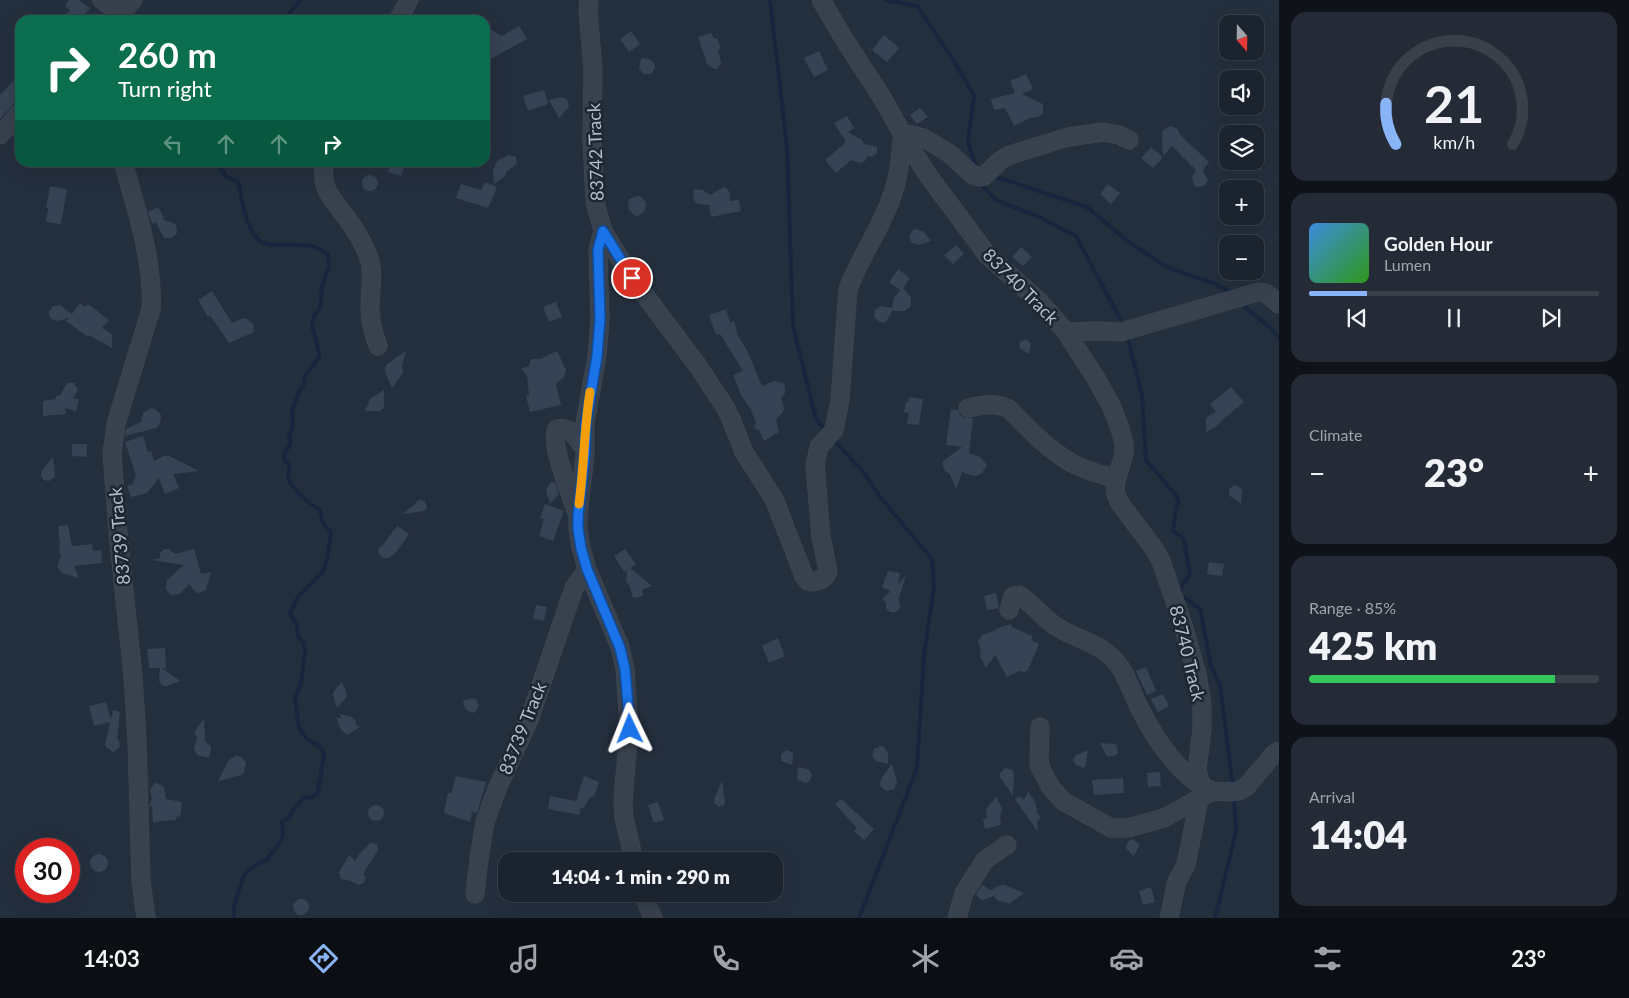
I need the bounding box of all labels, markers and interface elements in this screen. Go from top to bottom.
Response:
north arrow [1219,15,1264,60]
map controls [1219,15,1264,280]
text: 260 m [118,33,217,75]
icon: right [35,35,100,100]
button: sound [1219,70,1264,115]
text: 21 [1424,72,1484,134]
text: Turn right [118,75,212,102]
street label: 83742 Track [582,102,608,201]
button: layers [1219,125,1264,170]
icon: left [159,130,187,158]
icon: ahead [212,130,240,158]
icon: ahead [265,130,293,158]
icon: right [318,130,346,158]
text: km/h [1433,131,1475,153]
button: + [1219,180,1264,225]
text: Golden Hour [1384,232,1493,255]
button: − [1219,235,1264,280]
street label: 83740 Track [979,244,1064,329]
text: Lumen [1384,255,1431,274]
pin [611,257,653,299]
icon: arrive [618,264,646,292]
icon: previous [1343,304,1371,332]
icon: pause [1440,304,1468,332]
icon: next [1537,304,1565,332]
text: Climate [1309,425,1362,444]
text: 23° [1424,449,1484,495]
text: − [1309,456,1325,490]
text: + [1583,456,1599,490]
street label: 83739 Track [104,485,134,586]
text: Range · 85% [1309,598,1396,617]
street label: 83740 Track [1165,603,1211,704]
text: 425 km [1309,622,1437,668]
street label: 83739 Track [493,678,551,778]
position arrow [603,702,655,754]
text: Arrival [1309,787,1355,806]
text: 14:04 [1309,811,1407,857]
speed limit sign: 30 [15,838,80,903]
text: 14:04 · 1 min · 290 m [551,865,730,888]
icon: directions [306,941,341,976]
icon: music [507,941,542,976]
icon: phone [708,941,743,976]
icon: climate [908,941,943,976]
icon: car [1109,941,1144,976]
icon: filters [1310,941,1345,976]
text: 14:03 [83,945,140,972]
text: 23° [1511,945,1546,972]

